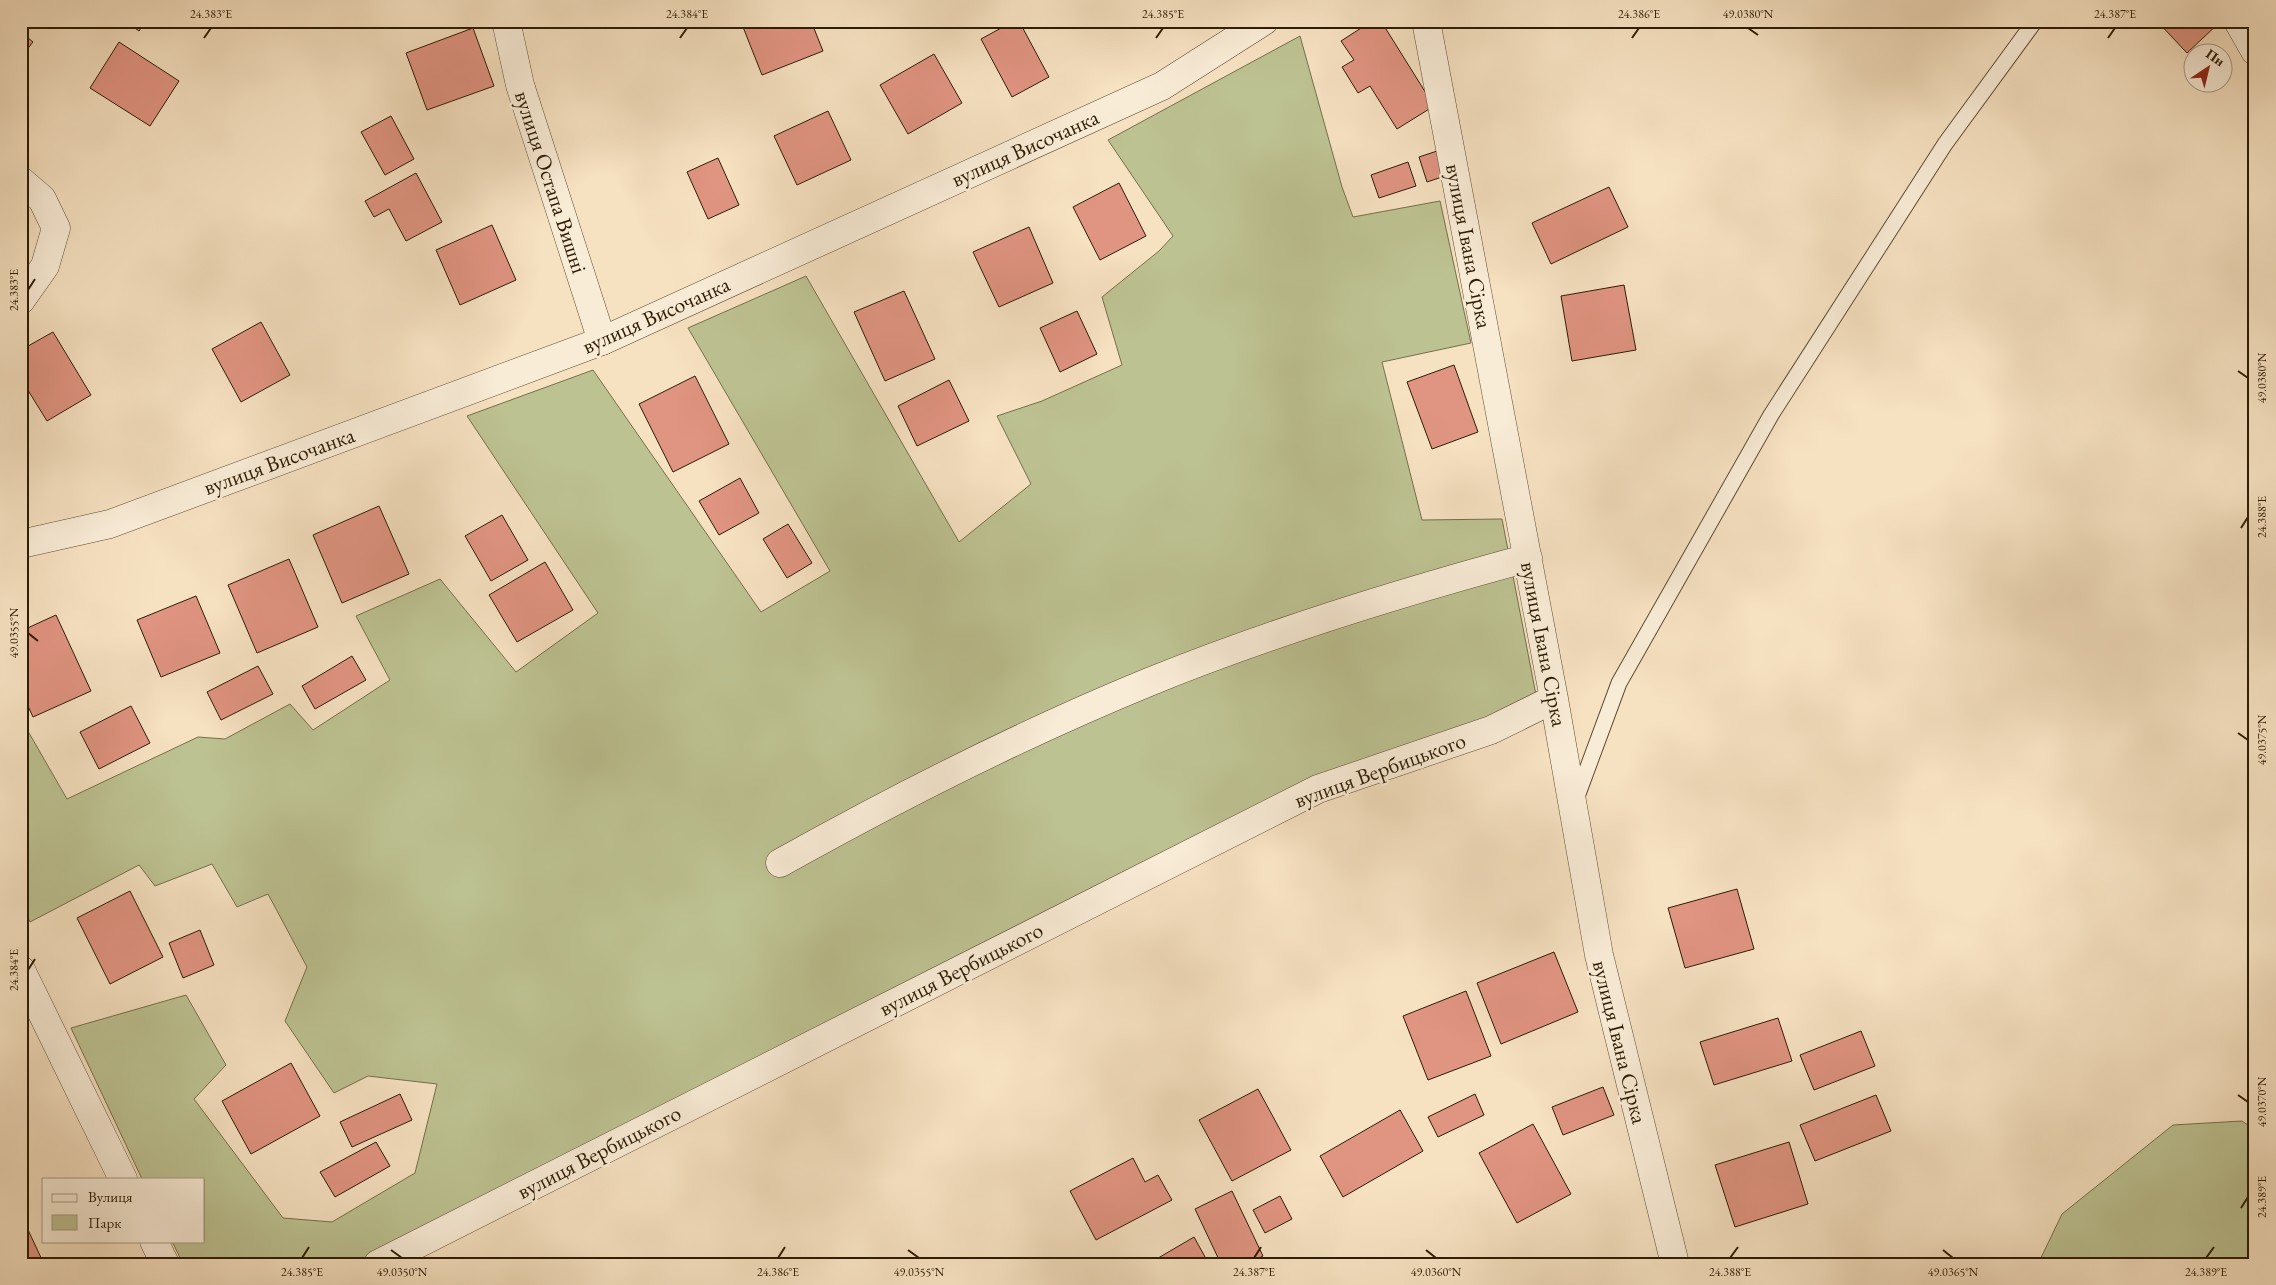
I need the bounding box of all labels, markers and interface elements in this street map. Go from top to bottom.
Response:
text: 24.383°E [190,6,232,22]
text: 24.384°E [666,6,708,22]
text: 24.385°E [1142,6,1184,22]
text: 24.386°E [1618,6,1660,22]
text: 49.0380°N [1723,6,1774,22]
text: 24.387°E [2094,6,2136,22]
north arrow [2184,42,2234,92]
text: Пн [2202,44,2228,70]
street label: вулиця Остапа Вишні [508,87,594,277]
street label: вулиця Височанка [947,102,1104,194]
street label: вулиця Івана Сірка [1439,161,1499,331]
text: 24.383°E [6,269,22,311]
street label: вулиця Височанка [578,269,735,361]
text: 49.0380°N [2254,352,2270,403]
street label: вулиця Височанка [199,420,359,502]
text: 24.388°E [2254,496,2270,538]
street label: вулиця Івана Сірка [1514,559,1574,729]
text: 49.0355°N [6,607,22,658]
text: 49.0375°N [2254,714,2270,765]
street label: вулиця Вербицького [1290,726,1470,814]
street label: вулиця Вербицького [874,915,1048,1023]
text: 24.384°E [6,949,22,991]
street label: вулиця Івана Сірка [1586,957,1654,1127]
text: 49.0370°N [2254,1076,2270,1127]
street label: вулиця Вербицького [512,1098,686,1206]
text: 24.389°E [2254,1176,2270,1218]
legend [42,1178,205,1242]
text: Вулиця [88,1187,133,1206]
text: Парк [88,1213,121,1232]
text: 24.385°E [281,1264,323,1280]
text: 49.0350°N [377,1264,428,1280]
text: 24.386°E [757,1264,799,1280]
text: 49.0355°N [894,1264,945,1280]
text: 24.387°E [1233,1264,1275,1280]
text: 49.0360°N [1411,1264,1462,1280]
text: 24.388°E [1709,1264,1751,1280]
text: 49.0365°N [1928,1264,1979,1280]
text: 24.389°E [2185,1264,2227,1280]

